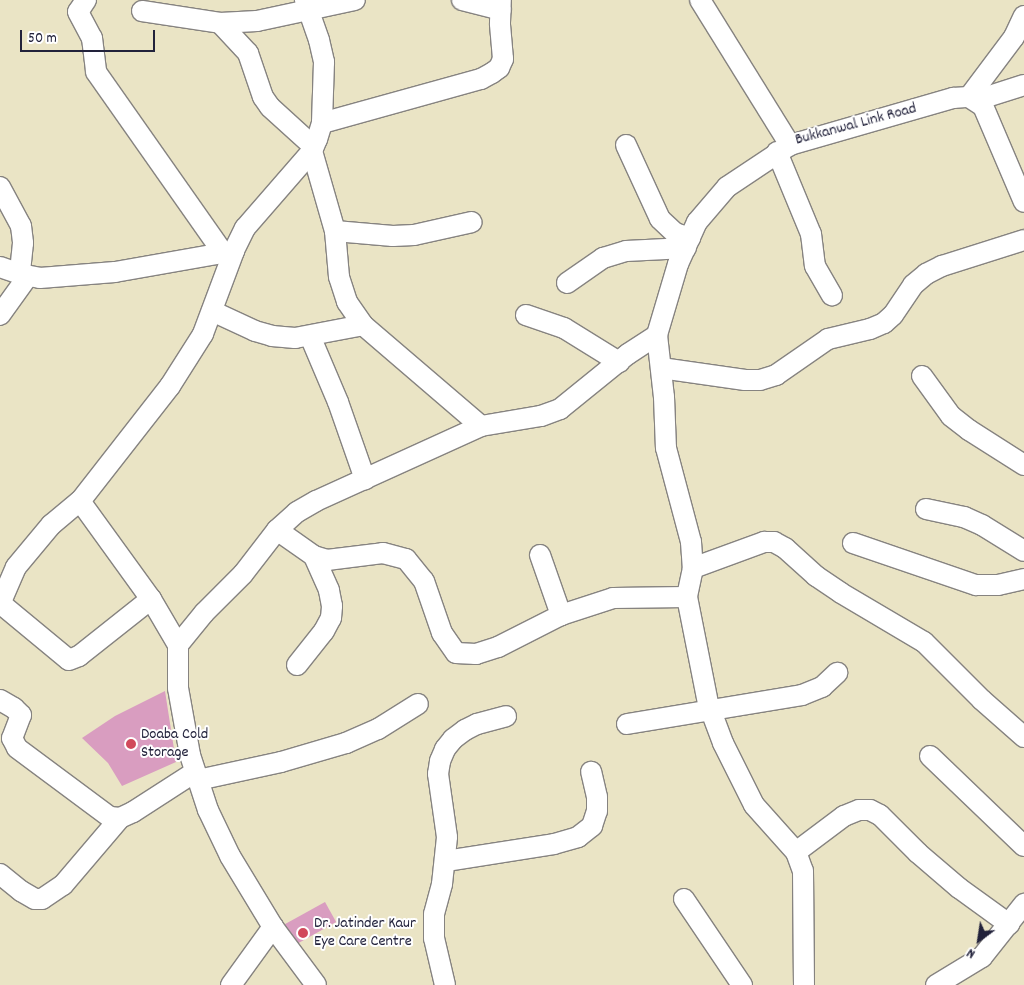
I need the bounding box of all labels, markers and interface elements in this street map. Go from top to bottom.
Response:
scale bar [22,20,158,52]
text: 50 m [28,28,57,50]
street label: Bukkanwal Link Road [793,100,919,150]
place label: Doaba Cold Storage [141,725,208,763]
marker: Doaba Cold Storage [125,738,137,750]
place label: Dr. Jatinder Kaur Eye Care Centre [314,914,416,952]
north arrow [954,915,1004,965]
marker: Dr. Jatinder Kaur Eye Care Centre [296,926,310,940]
text: N [963,943,979,963]

